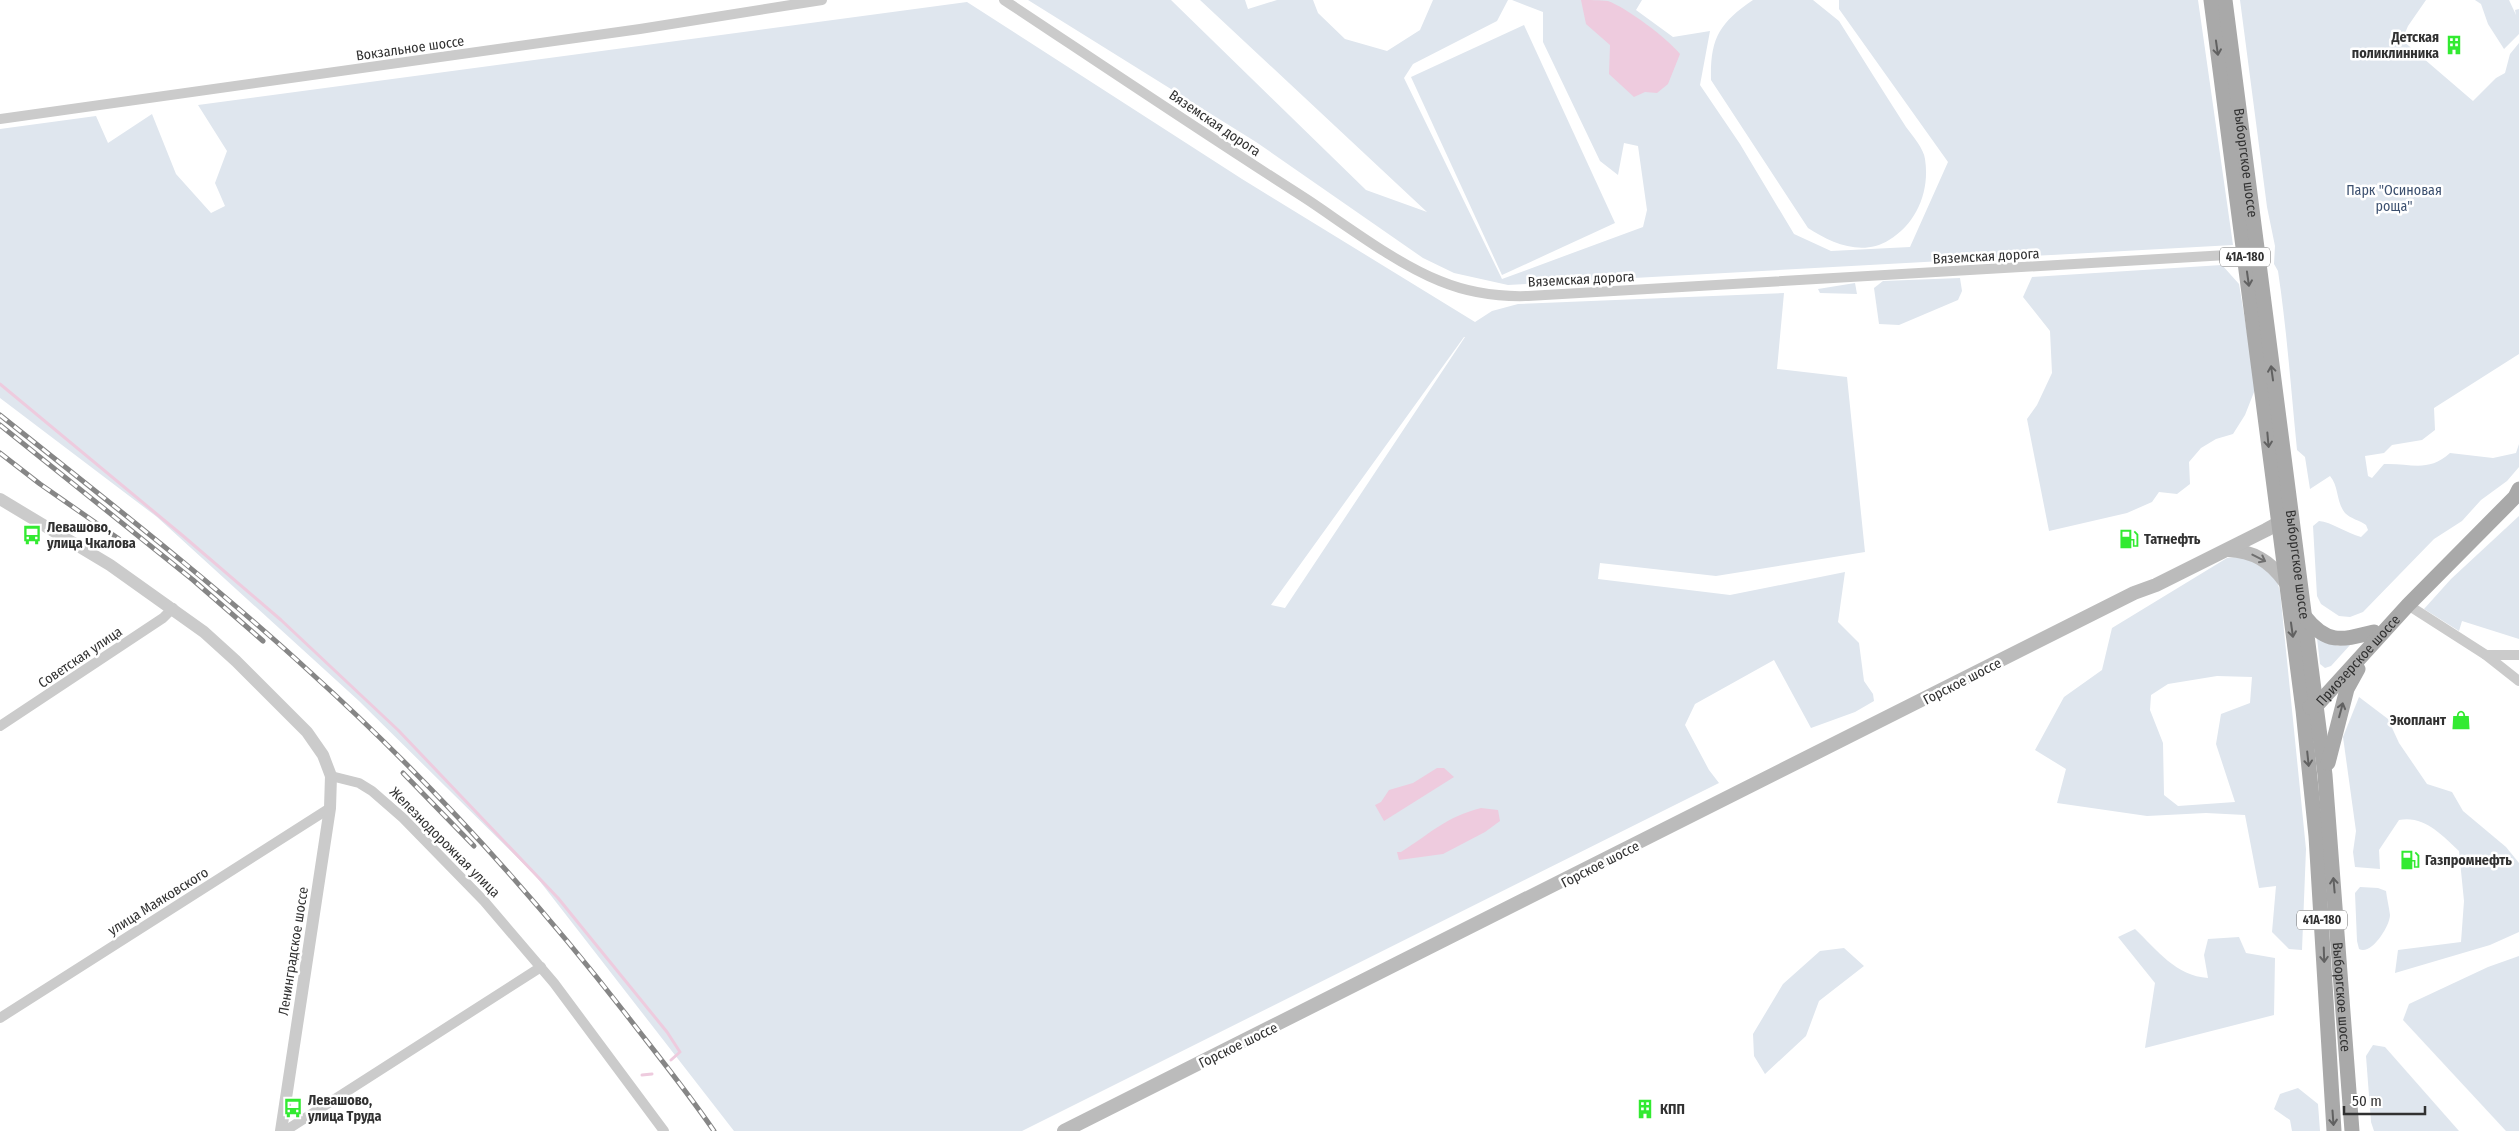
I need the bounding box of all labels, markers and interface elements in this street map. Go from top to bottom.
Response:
place label: Детская поликлинника [2352,29,2439,62]
street label: Вокзальное шоссе [355,32,465,64]
building icon: Детская поликлинника [2443,34,2465,56]
one-way arrow [2212,40,2222,56]
street label: Вяземская дорога [1166,87,1264,160]
street label: Выборгское шоссе [2230,107,2261,218]
park label: Парк "Осиновая роща" [2346,182,2442,215]
street label: Вяземская дорога [1932,245,2040,268]
road number: 41А-180 [2220,248,2270,266]
street label: Вяземская дорога [1527,268,1635,291]
one-way arrow [2243,270,2253,286]
one-way arrow [2267,366,2277,382]
one-way arrow [2263,432,2273,448]
street label: Выборгское шоссе [2282,509,2313,620]
place label: Левашово, улица Чкалова [46,519,136,552]
bus stop icon: Левашово, улица Чкалова [21,524,43,546]
fuel station icon: Татнефть [2118,528,2140,550]
place label: Татнефть [2144,531,2201,548]
one-way arrow [2251,554,2266,563]
street label: Приозерское шоссе [2313,611,2404,709]
one-way arrow [2287,622,2297,638]
street label: Советская улица [35,623,126,692]
street label: Горское шоссе [1920,654,2004,708]
one-way arrow [2337,703,2346,719]
shop icon: Экоплант [2450,709,2472,731]
place label: Экоплант [2390,712,2447,729]
one-way arrow [2303,750,2313,766]
street label: Железнодорожная улица [386,784,504,901]
street label: Горское шоссе [1558,837,1642,891]
fuel station icon: Газпромнефть [2399,849,2421,871]
place label: Газпромнефть [2425,852,2512,869]
street label: улица Маяковского [105,864,212,939]
one-way arrow [2329,878,2339,894]
street label: Ленинградское шоссе [275,885,312,1017]
road number: 41А-180 [2297,910,2347,930]
street label: Выборгское шоссе [2329,941,2354,1053]
one-way arrow [2319,947,2329,963]
street label: Горское шоссе [1196,1019,1280,1072]
scale bar [2344,1084,2425,1116]
place label: Левашово, улица Труда [307,1092,381,1125]
text: 50 m [2352,1092,2382,1110]
bus stop icon: Левашово, улица Труда [282,1097,304,1119]
building icon: КПП [1634,1098,1656,1120]
place label: КПП [1660,1101,1685,1118]
one-way arrow [2329,1109,2338,1125]

